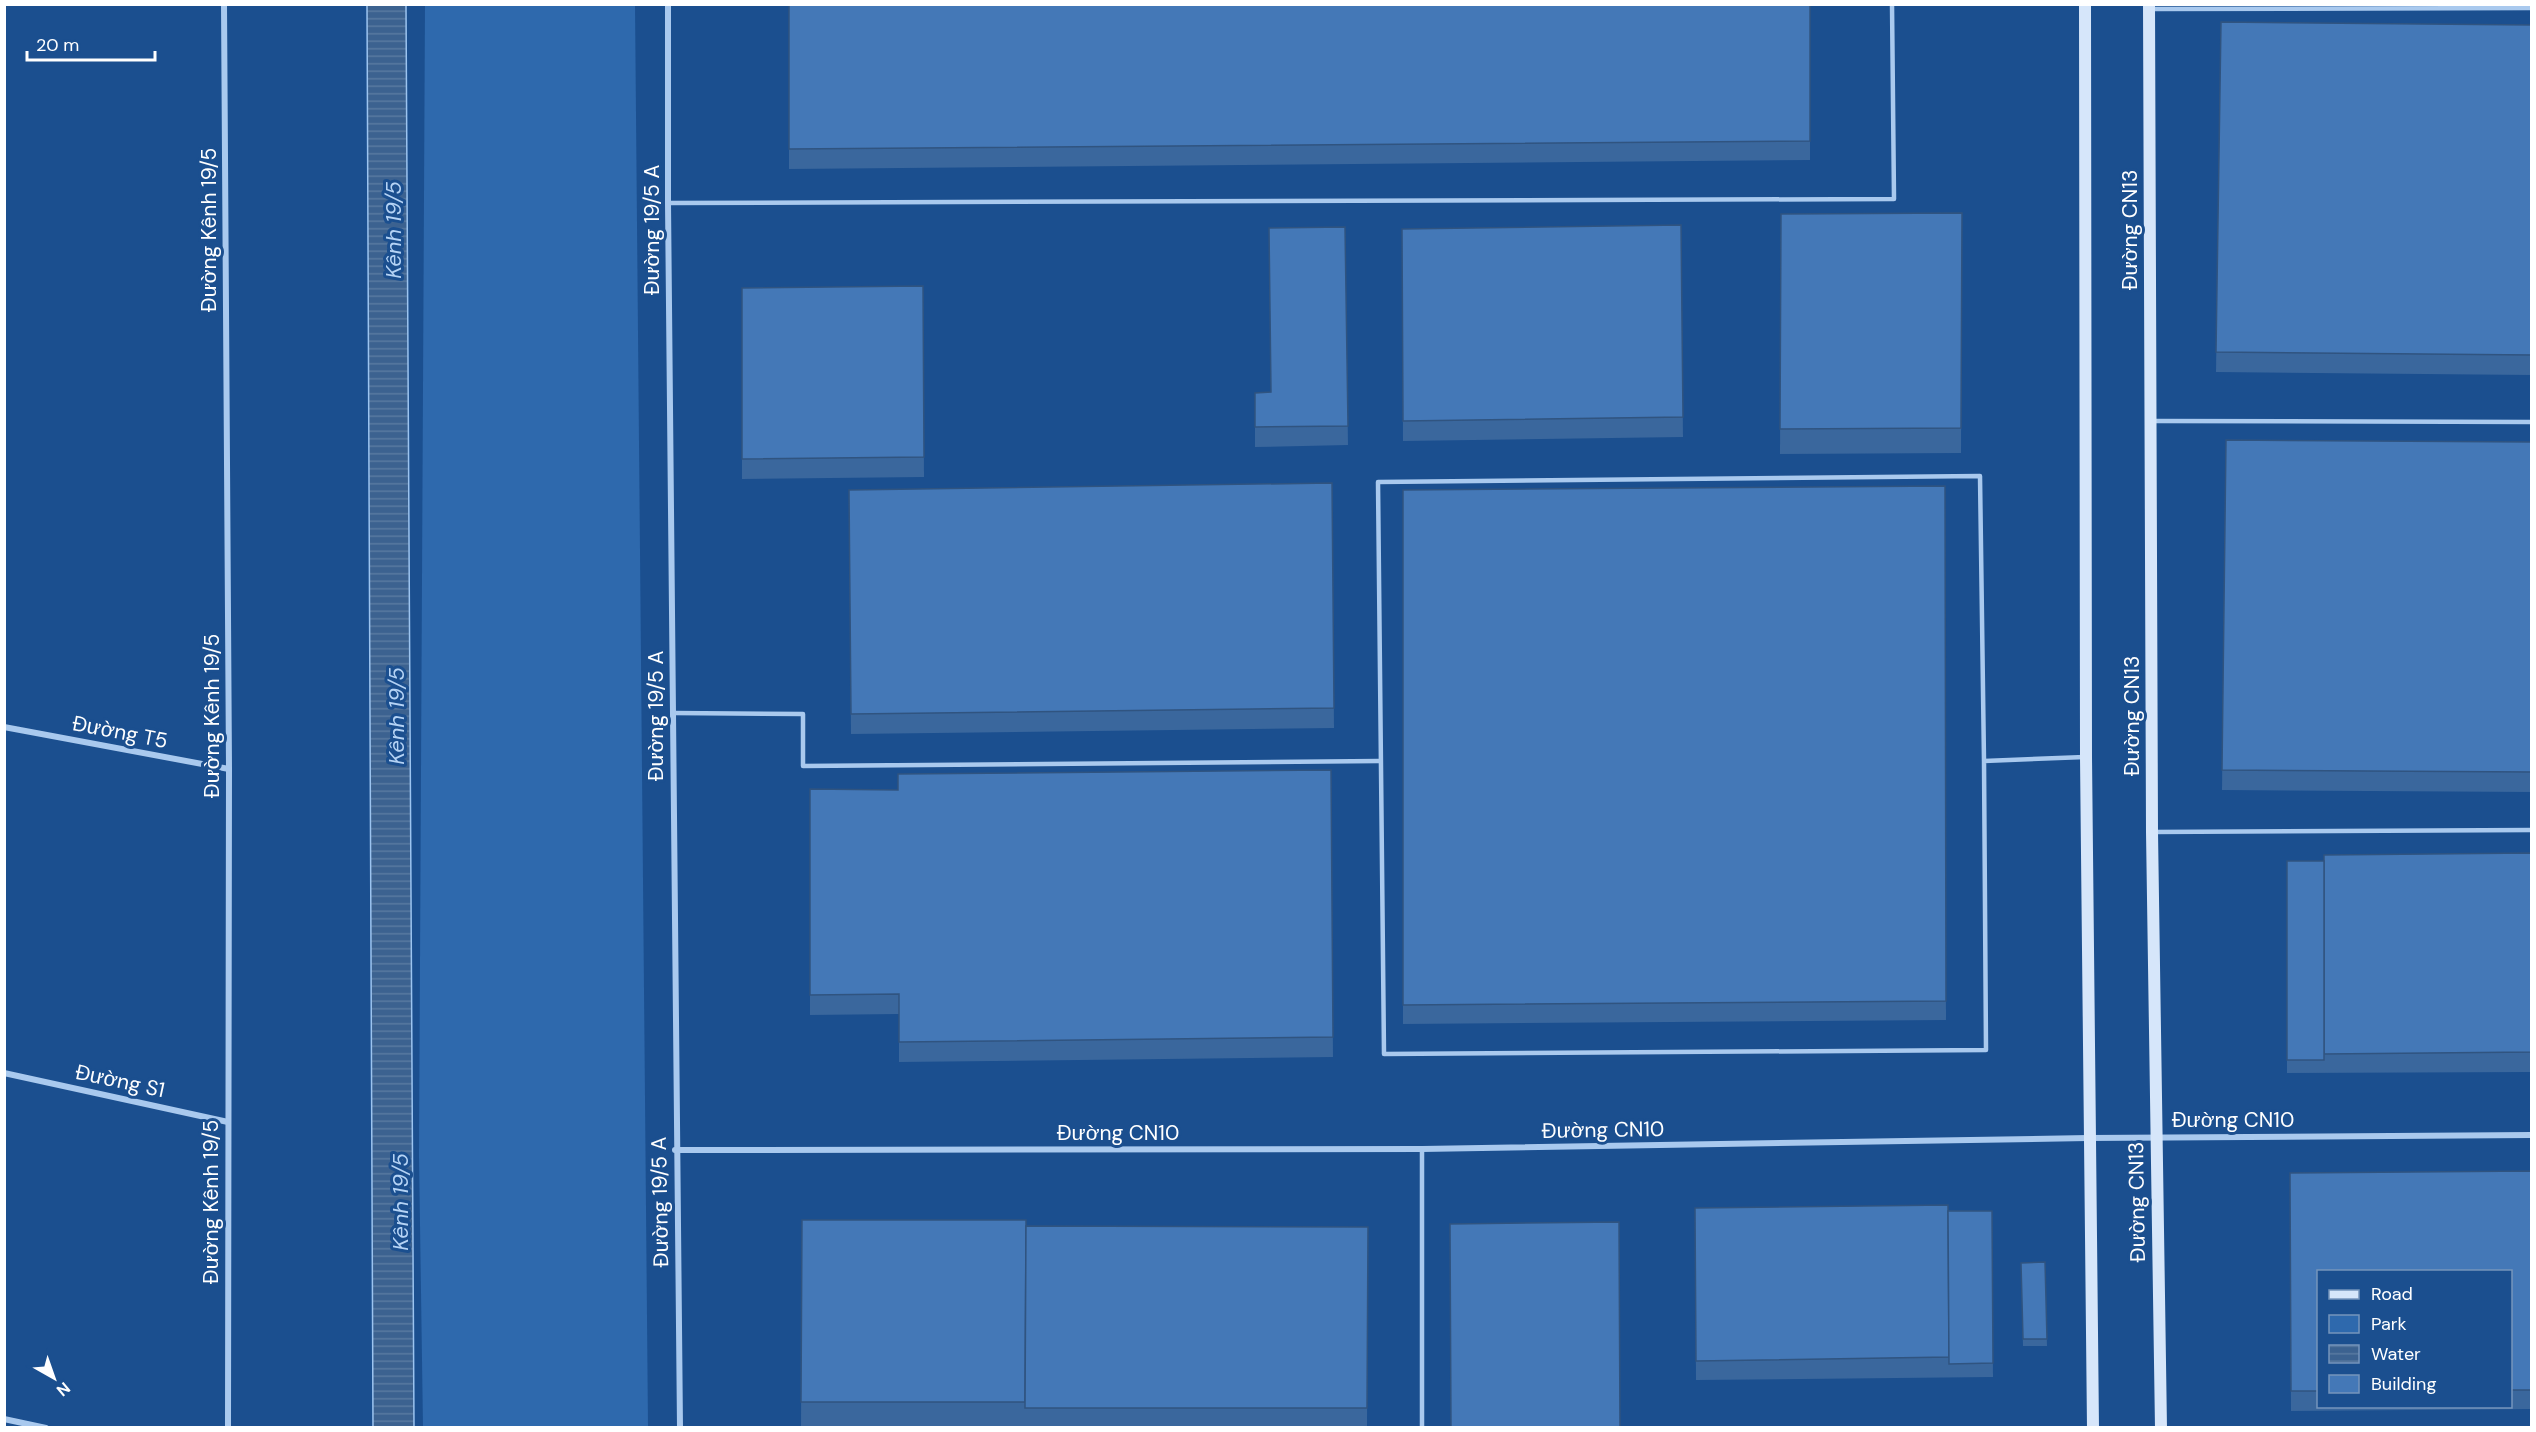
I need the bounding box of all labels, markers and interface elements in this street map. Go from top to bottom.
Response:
scale bar [27,24,154,62]
text: 20 m [36,33,79,57]
street label: Đường Kênh 19/5 [195,148,223,312]
street label: Đường 19/5 A [638,165,666,295]
street label: Đường CN13 [2116,170,2144,290]
water label: Kênh 19/5 [379,181,408,279]
street label: Đường Kênh 19/5 [198,634,226,798]
street label: Đường 19/5 A [642,651,670,781]
street label: Đường CN13 [2118,656,2146,776]
water label: Kênh 19/5 [382,667,411,765]
street label: Đường T5 [70,709,170,755]
street label: Đường S1 [73,1058,167,1104]
street label: Đường CN10 [2172,1106,2294,1134]
street label: Đường CN10 [1541,1115,1665,1145]
street label: Đường CN10 [1057,1119,1179,1147]
street label: Đường Kênh 19/5 [197,1120,225,1284]
street label: Đường 19/5 A [645,1136,675,1268]
street label: Đường CN13 [2122,1141,2152,1263]
water label: Kênh 19/5 [386,1153,415,1251]
legend [2317,1270,2512,1408]
text: Road [2371,1282,2413,1306]
text: Park [2371,1312,2407,1336]
text: Water [2371,1342,2421,1366]
north arrow [24,1348,84,1408]
text: Building [2371,1372,2436,1396]
text: N [52,1377,75,1401]

